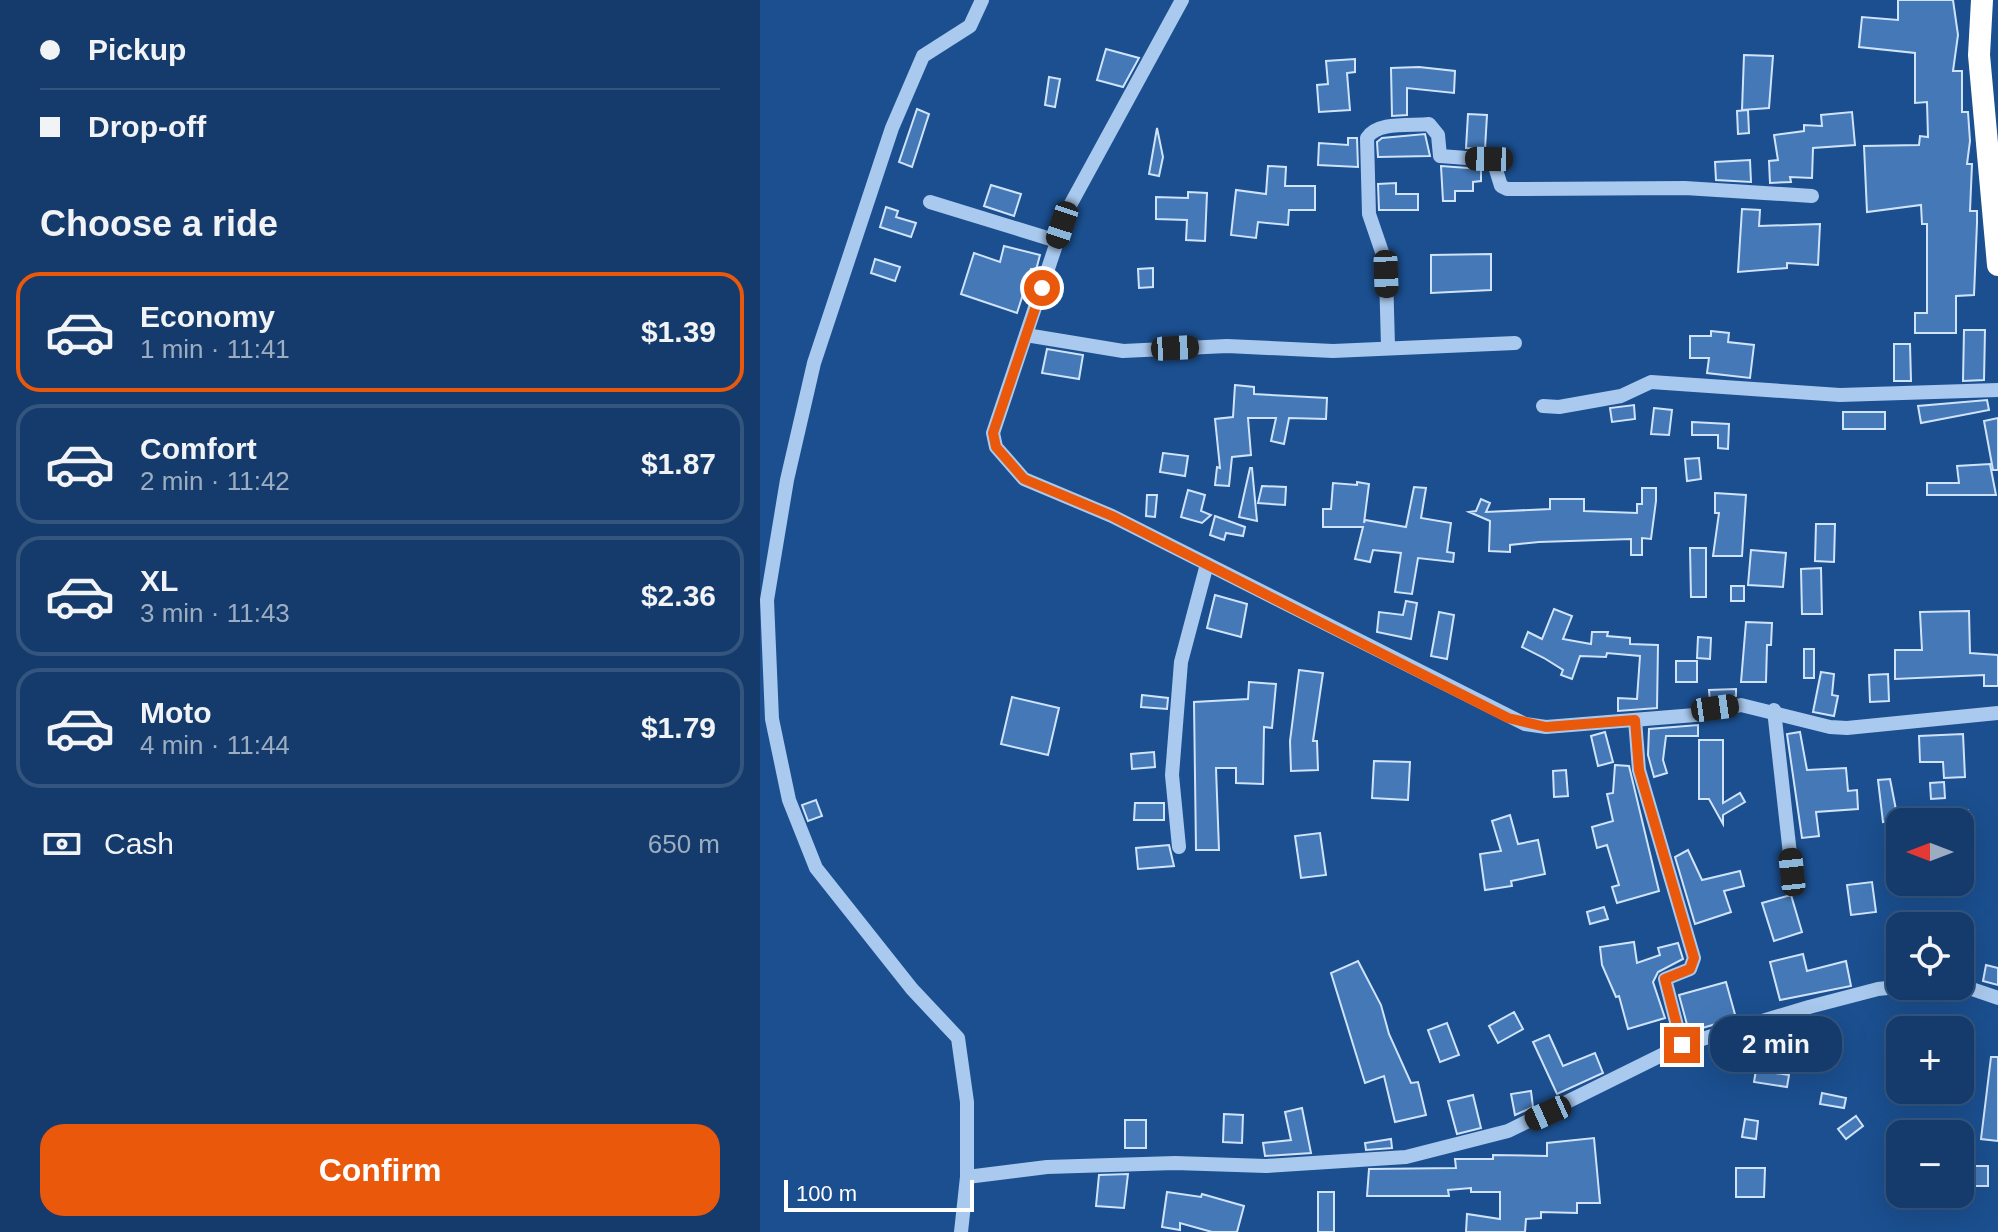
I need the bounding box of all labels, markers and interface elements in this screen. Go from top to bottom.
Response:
text: Pickup [88,33,186,66]
text: Drop-off [88,110,206,143]
car [1465,147,1513,171]
car [1043,198,1081,252]
text: Choose a ride [40,203,278,244]
car [1373,250,1399,298]
route start [1024,270,1060,306]
icon: car [44,296,116,368]
text: Economy [140,300,275,333]
text: $1.39 [641,315,716,348]
text: 1 min · 11:41 [140,334,290,364]
car [1150,335,1200,361]
icon: car [44,428,116,500]
text: Comfort [140,432,257,465]
text: $1.87 [641,447,716,480]
text: 2 min · 11:42 [140,466,290,496]
icon: car [44,560,116,632]
text: XL [140,564,178,597]
text: $2.36 [641,579,716,612]
text: 3 min · 11:43 [140,598,290,628]
icon: car [44,692,116,764]
car [1690,693,1740,723]
text: Moto [140,696,212,729]
text: $1.79 [641,711,716,744]
text: 4 min · 11:44 [140,730,290,760]
north arrow [1886,808,1974,896]
map controls [1886,808,1974,1208]
icon: cash [40,822,84,866]
text: Cash [104,827,174,860]
text: 650 m [648,829,720,859]
car [1778,847,1806,897]
button: locate [1886,912,1974,1000]
button: + [1886,1016,1974,1104]
callout: 2 min [1710,1017,1842,1073]
route end [1664,1027,1700,1063]
text: 2 min [1742,1029,1810,1059]
car [1521,1092,1575,1134]
button: − [1886,1120,1974,1208]
button: Confirm [40,1124,720,1216]
scale bar [784,1176,974,1212]
text: 100 m [796,1181,857,1206]

